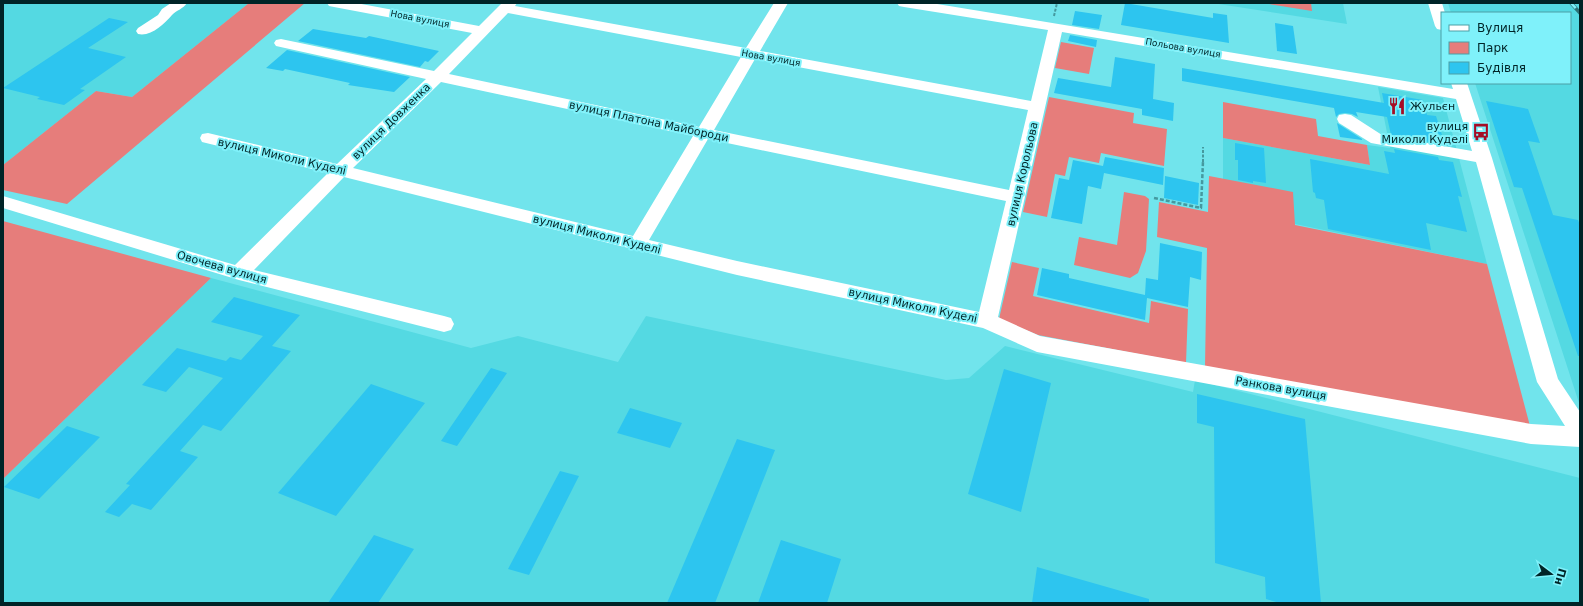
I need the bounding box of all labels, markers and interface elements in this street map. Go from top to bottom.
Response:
street label: Нова вулиця [390,8,450,30]
legend [1441,12,1571,84]
text: Вулиця [1477,21,1523,35]
street label: Польова вулиця [1145,36,1221,60]
text: Парк [1477,41,1508,55]
street label: Нова вулиця [741,48,801,68]
text: Будівля [1477,61,1526,75]
street label: вулиця Довженка [349,81,433,162]
restaurant icon: Жульєн [1387,96,1407,116]
street label: вулиця Платона Майбороди [568,98,730,145]
place label: Жульєн [1410,100,1455,113]
place label: вулиця Миколи Куделі [1382,120,1468,146]
street label: вулиця Корольова [1004,121,1041,227]
bus stop icon: вулиця Миколи Куделі [1471,122,1491,142]
street label: вулиця Миколи Куделі [216,135,347,178]
street label: вулиця Миколи Куделі [532,212,662,257]
street label: Овочева вулиця [175,248,268,287]
street label: вулиця Миколи Куделі [847,285,978,325]
street label: Ранкова вулиця [1235,374,1327,403]
north arrow [1531,554,1571,594]
text: Пн [1552,567,1569,586]

